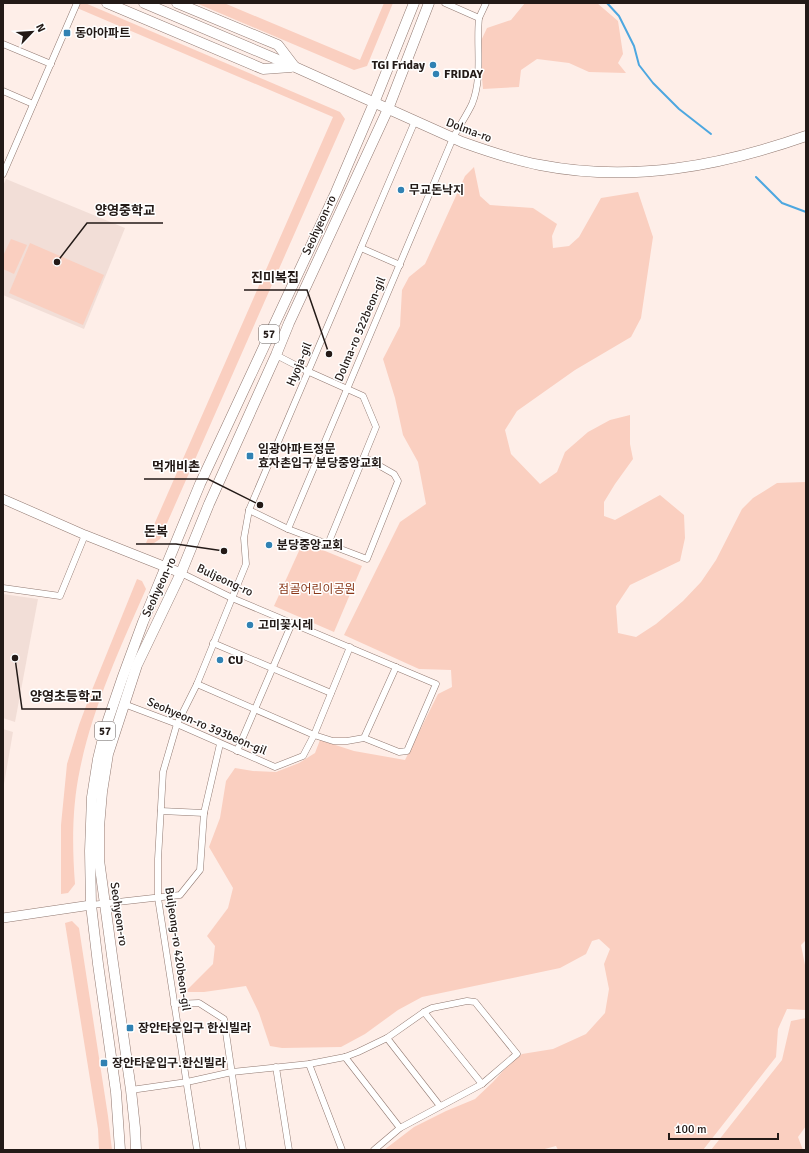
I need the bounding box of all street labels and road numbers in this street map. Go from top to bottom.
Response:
street label: Dolma-ro [444,115,494,146]
street label: Seohyeon-ro [299,193,340,257]
street label: Dolma-ro 522beon-gil [332,274,389,384]
road number: 57 [259,325,279,343]
street label: Hyoja-gil [283,339,316,389]
street label: Seohyeon-ro [139,555,180,619]
street label: Buljeong-ro [194,561,255,600]
street label: Seohyeon-ro 393beon-gil [145,694,269,759]
road number: 57 [95,722,115,740]
street label: Seohyeon-ro [107,881,130,947]
street label: Buljeong-ro 420beon-gil [161,886,194,1012]

